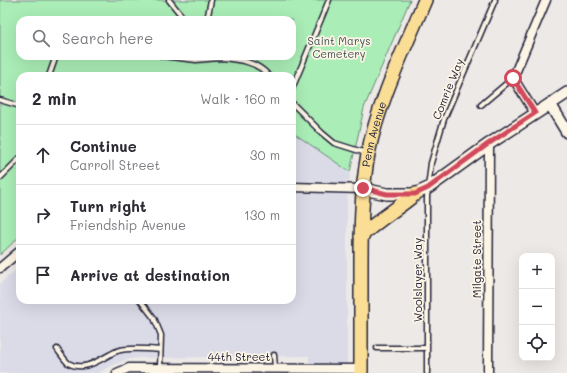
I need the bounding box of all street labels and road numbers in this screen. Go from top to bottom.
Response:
street label: Comrie Way [428,56,467,122]
street label: Penn Avenue [358,99,389,168]
street label: Milgate Street [469,220,484,298]
street label: Woolslayer Way [410,238,425,322]
street label: 44th Street [208,349,270,364]

